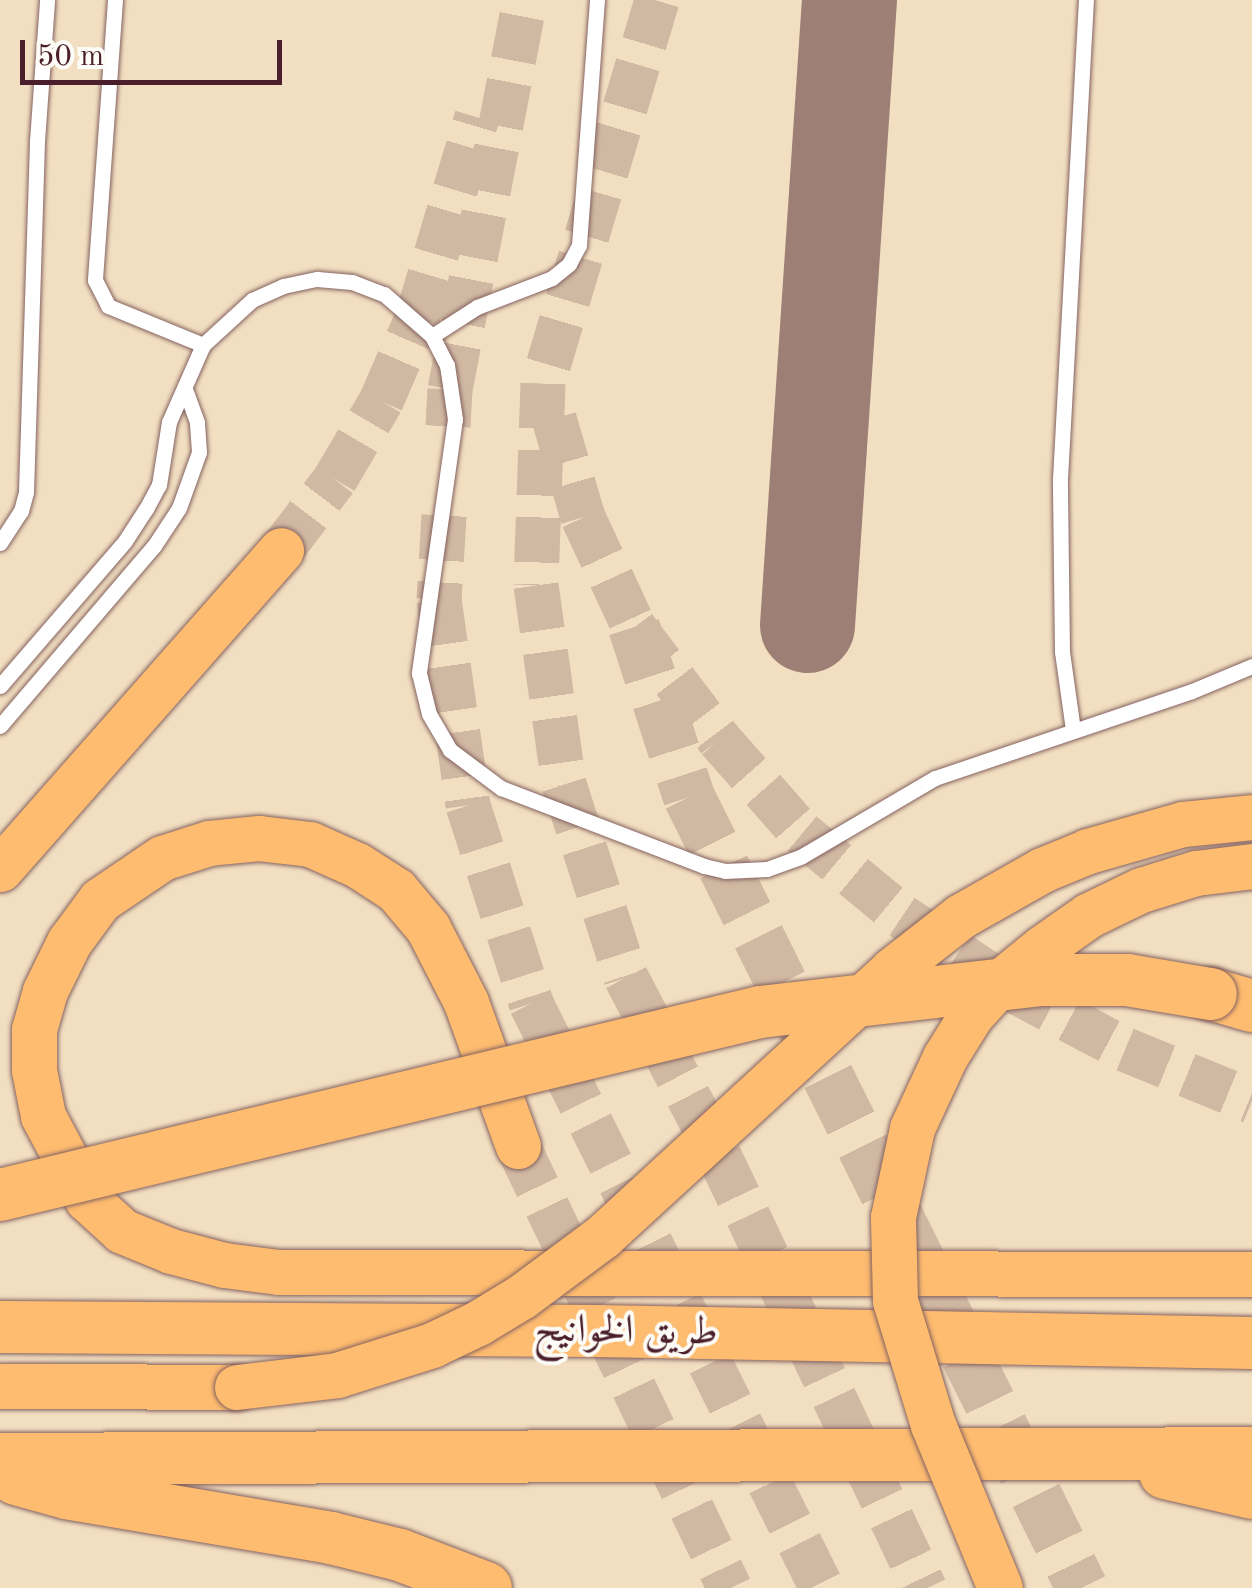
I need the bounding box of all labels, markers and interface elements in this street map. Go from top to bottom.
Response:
scale bar [25,20,288,82]
text: 50 m [37,42,104,72]
street label: طريق الخوانيج [534,1306,718,1358]

